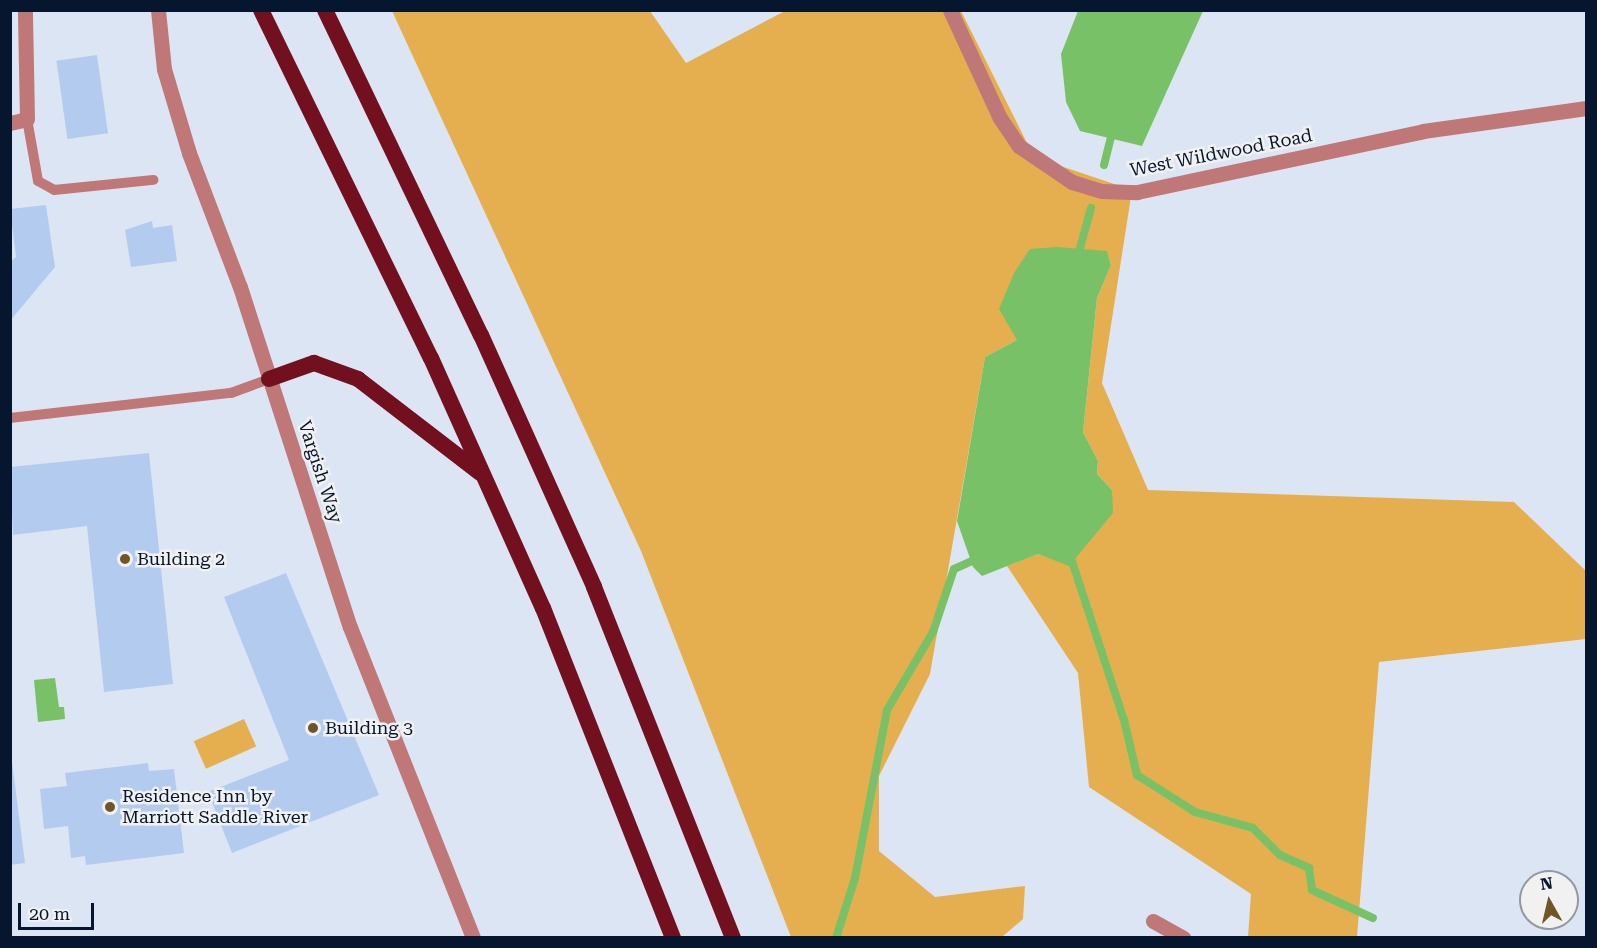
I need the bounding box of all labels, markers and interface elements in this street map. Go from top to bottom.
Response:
street label: West Wildwood Road [1128,125,1314,181]
street label: Vargish Way [293,418,347,526]
place label: Building 2 [137,548,225,570]
marker: Building 2 [118,552,132,566]
place label: Building 3 [325,717,413,739]
marker: Building 3 [306,721,320,735]
place label: Residence Inn by Marriott Saddle River [122,786,308,828]
marker: Residence Inn by Marriott Saddle River [103,800,117,814]
north arrow [1519,870,1579,930]
text: N [1539,873,1554,894]
scale bar [21,891,98,929]
text: 20 m [29,903,70,924]

